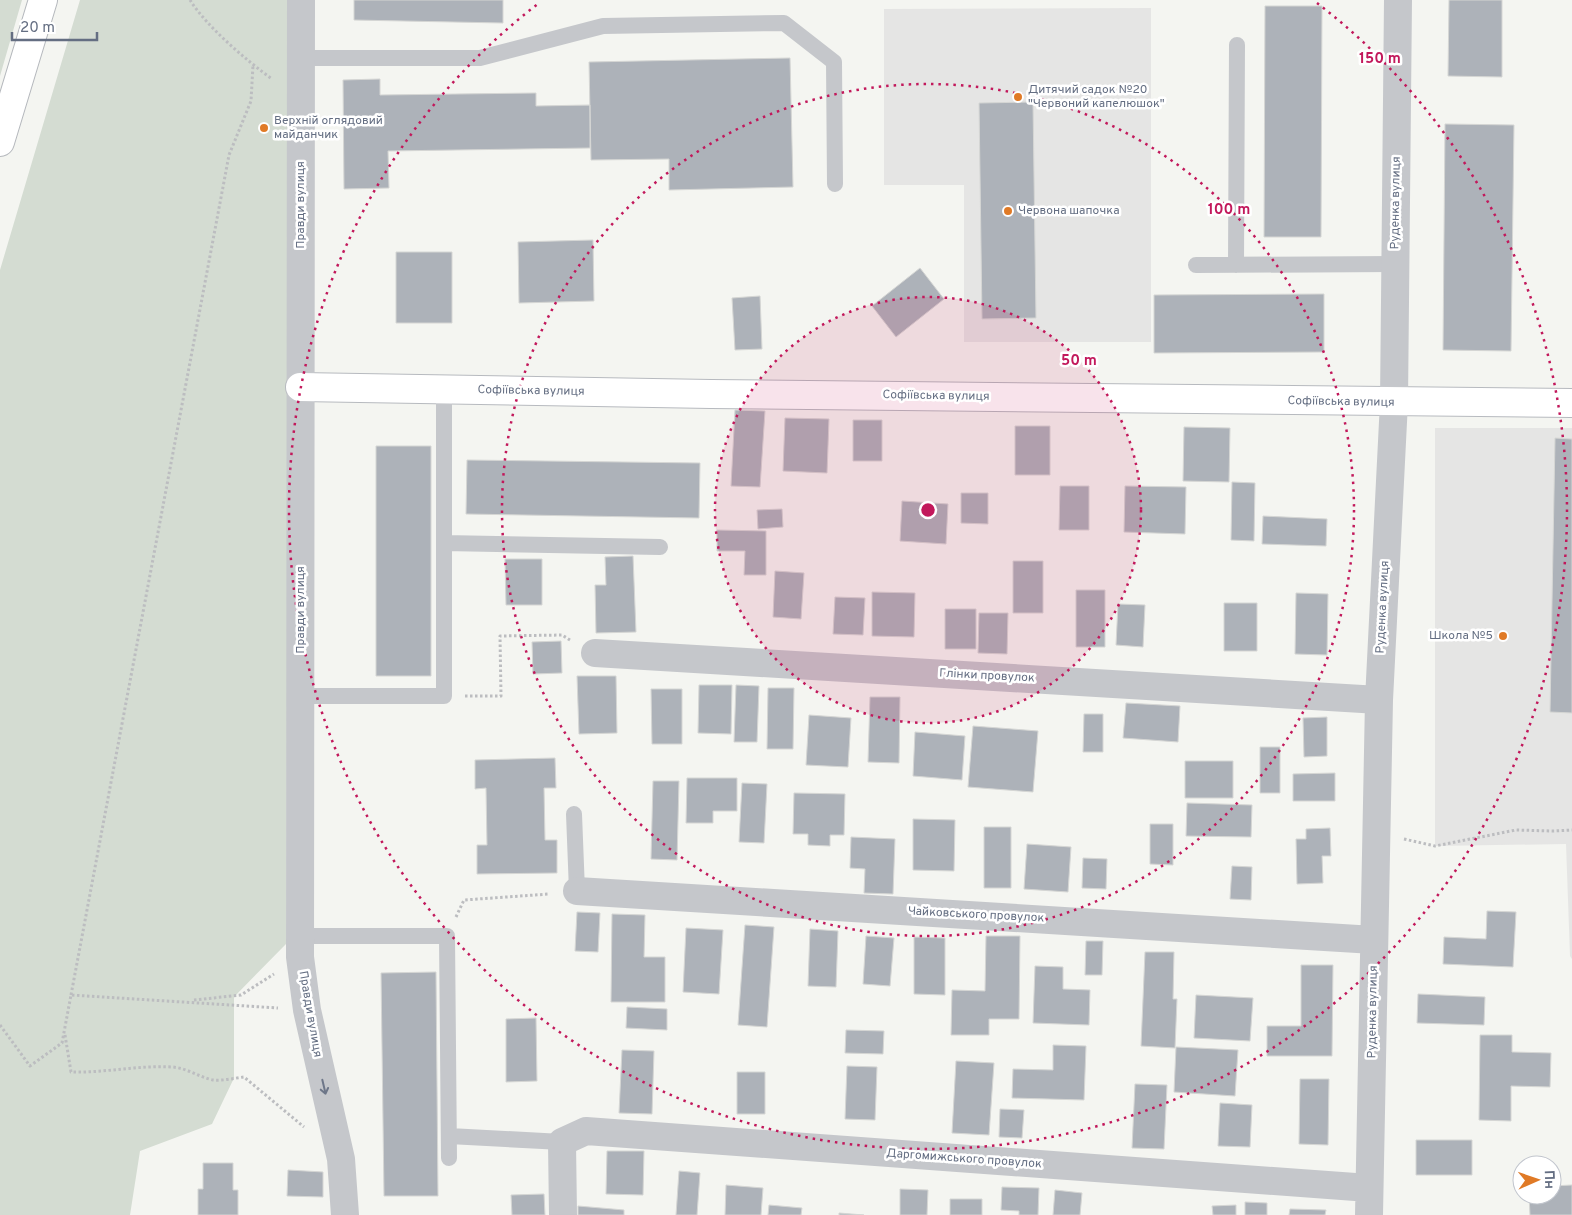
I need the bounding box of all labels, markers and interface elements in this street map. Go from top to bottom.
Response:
scale bar [12,10,98,42]
text: 20 m [20,19,55,38]
text: 150 m [1359,50,1401,69]
place label: Дитячий садок №20 "Червоний капелюшок" [1028,82,1165,112]
marker: Дитячий садок №20 "Червоний капелюшок" [1012,91,1024,103]
place label: Верхнiй оглядовий майданчик [274,113,383,143]
marker: Верхнiй оглядовий майданчик [258,122,270,134]
street label: Руденка вулиця [1387,156,1405,250]
street label: Правди вулиця [293,161,309,249]
text: 100 m [1208,201,1250,220]
place label: Червона шапочка [1018,203,1119,219]
marker: Червона шапочка [1002,205,1014,217]
text: 50 m [1061,352,1097,371]
street label: Софіївська вулиця [477,382,585,400]
street label: Софіївська вулиця [882,387,990,405]
street label: Софіївська вулиця [1287,393,1395,411]
centre of rings [919,501,937,519]
street label: Руденка вулиця [1373,560,1393,654]
street label: Правди вулиця [293,566,309,654]
place label: Школа №5 [1429,628,1493,644]
marker: Школа №5 [1497,630,1509,642]
street label: Глінки провулок [939,666,1035,687]
street label: Чайковського провулок [907,903,1045,927]
street label: Руденка вулиця [1364,965,1382,1059]
street label: Правди вулиця [295,970,325,1058]
one-way arrow [320,1079,329,1095]
street label: Даргомижського провулок [886,1146,1042,1172]
north arrow [1512,1155,1562,1205]
text: Пн [1540,1170,1557,1189]

